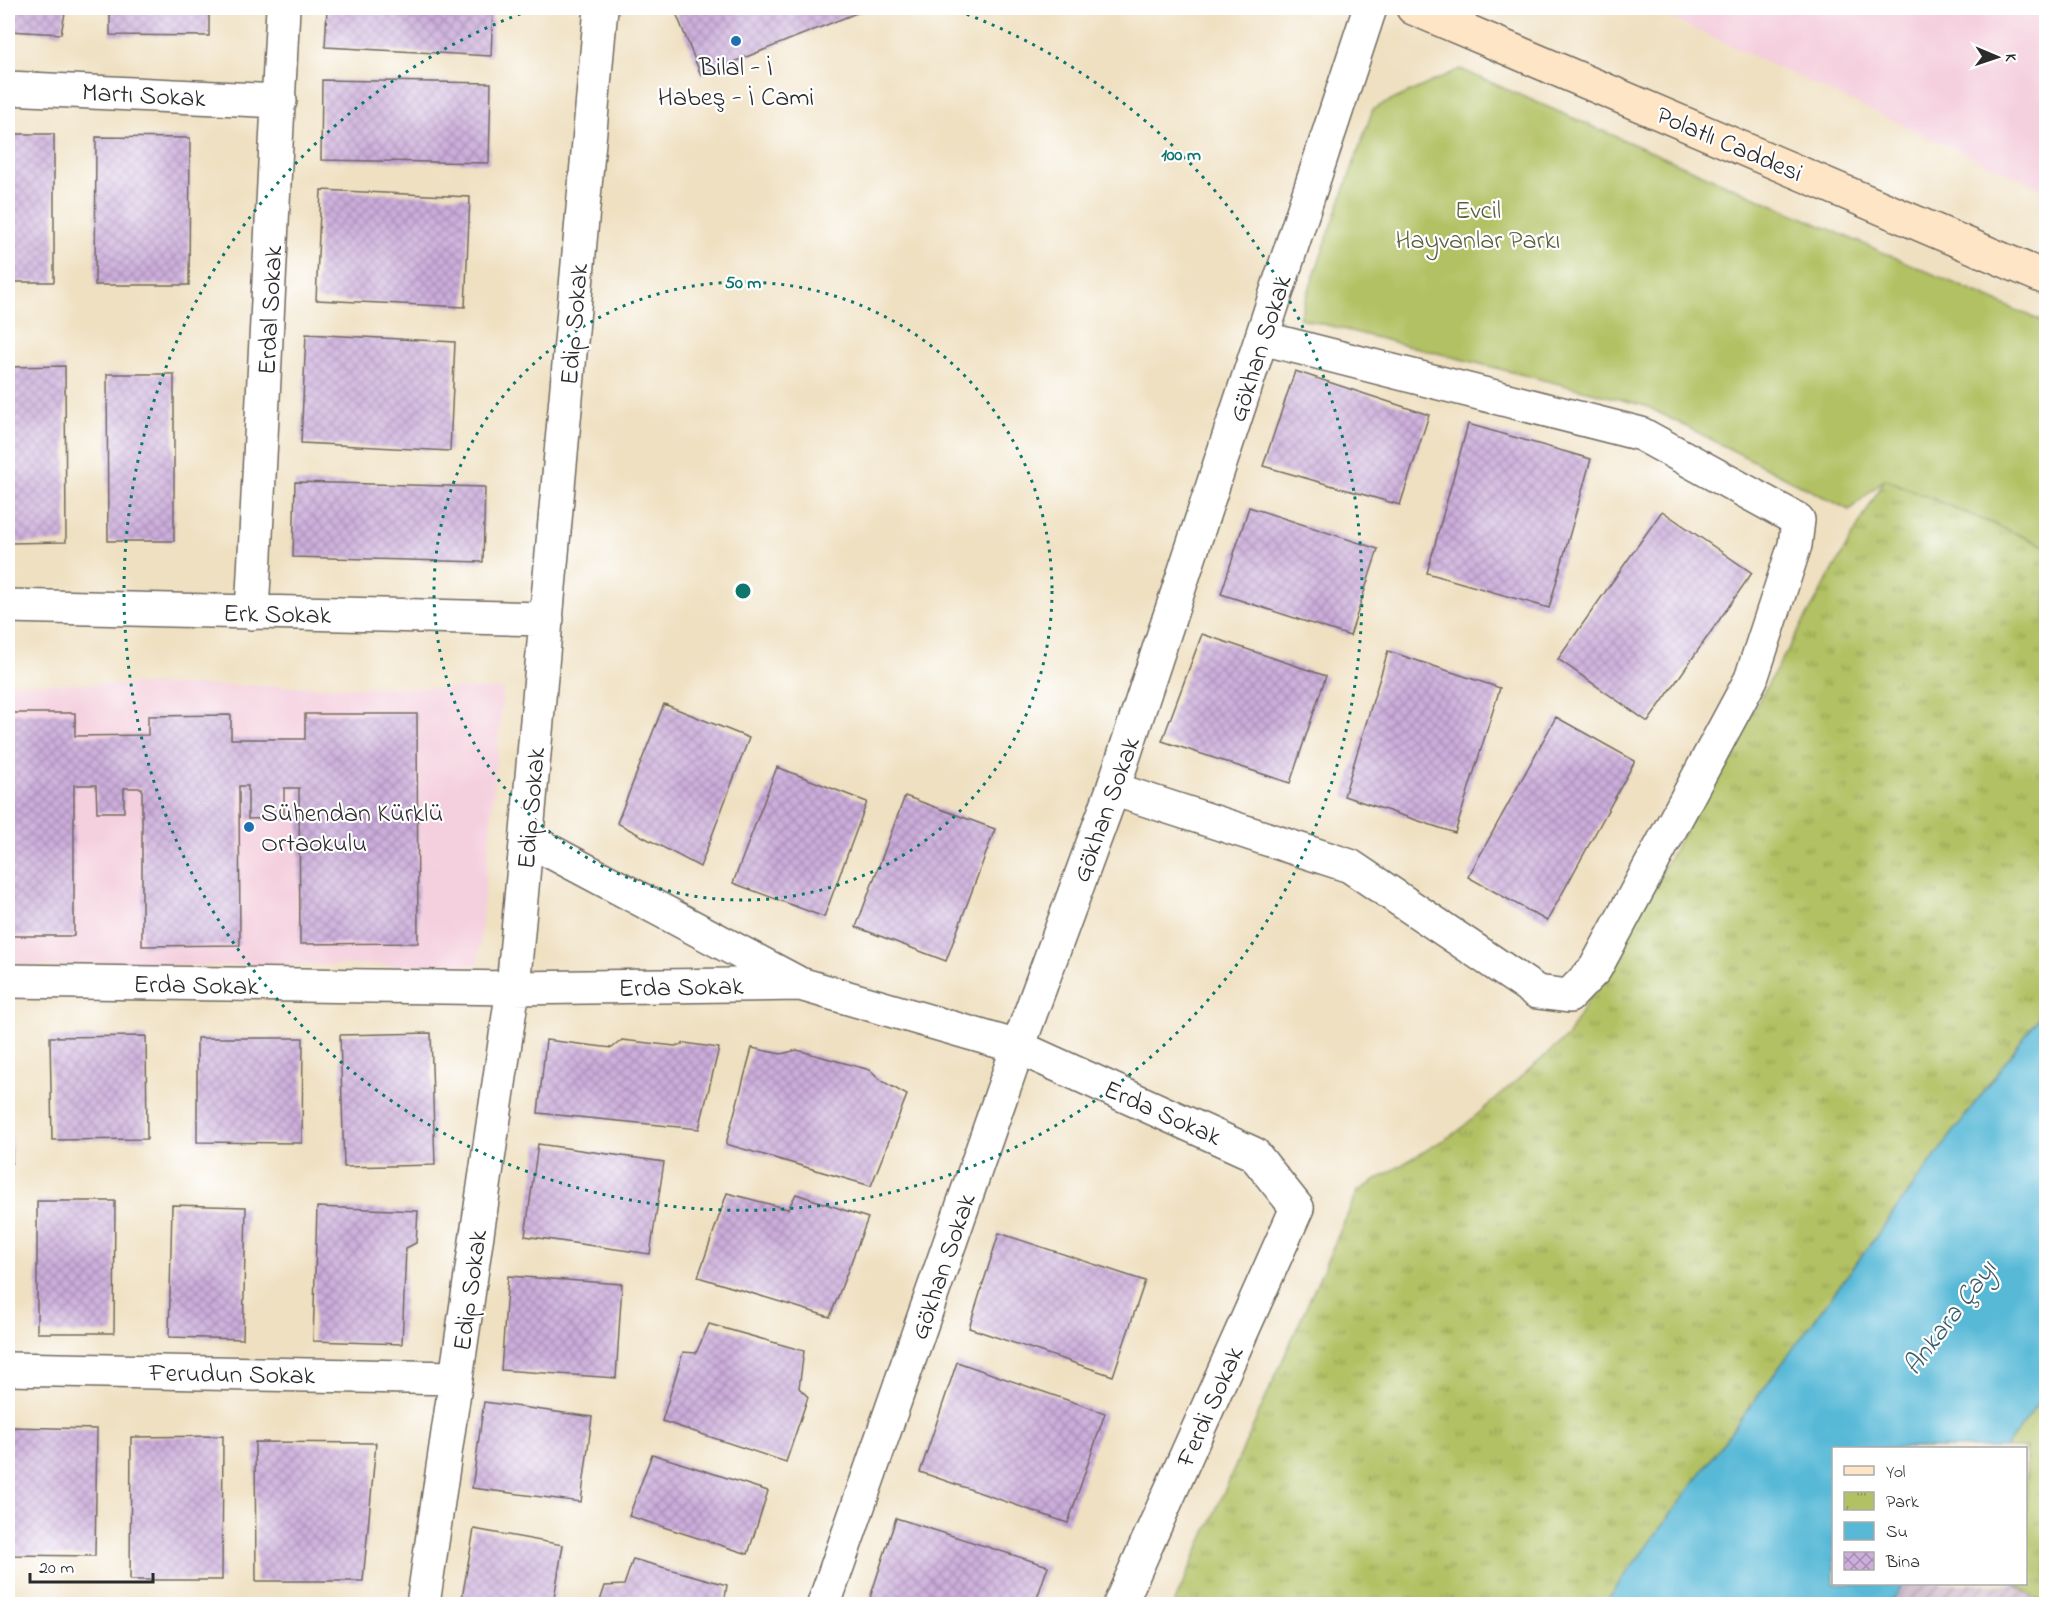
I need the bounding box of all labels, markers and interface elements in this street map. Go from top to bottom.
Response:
north arrow [1967,27,2027,87]
marker: Bilal - İ Habeş - İ Cami [729,34,743,48]
place label: Bilal - İ Habeş - İ Cami [658,50,814,118]
text: K [1998,53,2022,63]
street label: Martı Sokak [81,75,207,119]
street label: Polatlı Caddesi [1650,98,1808,194]
text: 100 m [1161,143,1201,169]
park label: Evcil Hayvanlar Parkı [1395,193,1561,261]
street label: Erdal Sokak [250,244,294,376]
street label: Edip Sokak [552,261,600,387]
street label: Gökhan Sokak [1220,270,1304,427]
text: 50 m [725,271,761,297]
centre of rings [733,581,753,601]
street label: Erk Sokak [223,596,332,636]
street label: Gökhan Sokak [1064,731,1152,888]
street label: Edip Sokak [509,745,557,871]
place label: Sühendan Kürklü Ortaokulu [261,796,443,864]
marker: Sühendan Kürklü Ortaokulu [242,820,256,834]
street label: Erda Sokak [133,967,259,1007]
street label: Erda Sokak [618,969,745,1009]
street label: Erda Sokak [1097,1072,1227,1158]
street label: Gökhan Sokak [902,1188,988,1345]
street label: Edip Sokak [445,1227,499,1353]
water label: Ankara Çayı [1895,1252,2008,1384]
street label: Ferdi Sokak [1168,1340,1255,1475]
street label: Ferudun Sokak [147,1356,316,1396]
legend [1832,1447,2027,1585]
text: Yol [1886,1460,1906,1486]
text: Park [1886,1490,1919,1516]
text: Su [1886,1520,1908,1546]
scale bar [30,1546,153,1584]
text: Bina [1885,1550,1920,1576]
text: 20 m [39,1556,74,1582]

